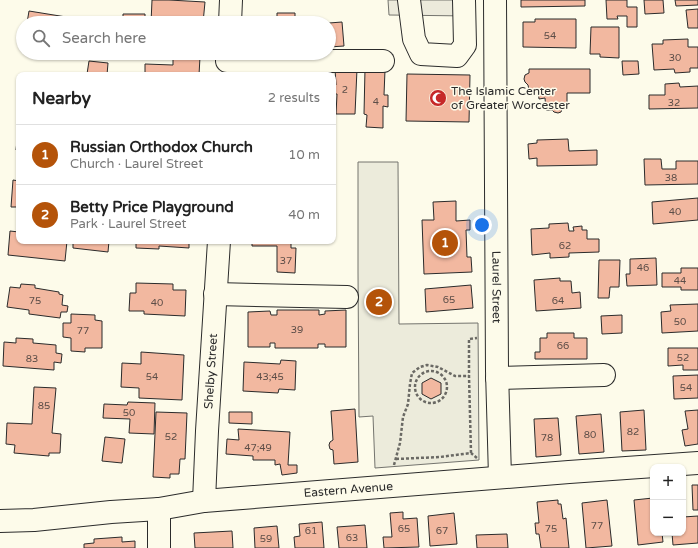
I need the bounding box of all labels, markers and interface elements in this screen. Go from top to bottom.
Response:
search box [16,16,336,60]
icon: search [30,27,52,49]
text: Search here [62,29,146,47]
house number: 54 [544,30,556,42]
house number: 30 [669,52,681,64]
house number: 2 [342,84,348,96]
place label: The Islamic Center of Greater Worcester [451,84,570,112]
text: Nearby [32,88,91,109]
mosque icon: The Islamic Center of Greater Worcester [428,88,448,108]
text: 2 results [268,90,320,106]
house number: 4 [373,96,379,108]
house number: 32 [668,97,680,109]
text: Russian Orthodox Church [70,138,253,156]
text: 1 [41,147,49,163]
text: 10 m [288,147,320,163]
text: Church · Laurel Street [70,156,203,172]
house number: 38 [665,172,677,184]
text: Betty Price Playground [70,198,234,216]
house number: 40 [669,206,681,218]
text: 2 [41,207,49,223]
text: 40 m [288,207,320,223]
your location [472,215,492,235]
text: Park · Laurel Street [70,216,186,232]
pin: 1 [432,228,458,258]
house number: 62 [559,240,571,252]
street label: Laurel Street [489,251,504,324]
house number: 37 [280,255,292,267]
house number: 46 [637,262,649,274]
house number: 44 [674,275,686,287]
pin: 2 [366,287,392,317]
house number: 65 [443,294,455,306]
house number: 75 [29,295,41,307]
house number: 64 [552,295,564,307]
house number: 40 [151,297,163,309]
house number: 50 [674,316,686,328]
house number: 39 [291,324,303,336]
house number: 77 [77,325,89,337]
street label: Shelby Street [201,332,220,409]
house number: 66 [557,340,569,352]
house number: 52 [677,352,689,364]
house number: 83 [26,353,38,365]
house number: 54 [146,371,158,383]
house number: 43;45 [256,371,284,383]
house number: 54 [680,382,692,394]
house number: 85 [38,400,50,412]
house number: 50 [123,407,135,419]
house number: 82 [627,426,639,438]
house number: 80 [584,429,596,441]
house number: 52 [165,431,177,443]
house number: 78 [541,432,553,444]
house number: 47;49 [244,442,272,454]
map controls [650,464,686,536]
button: + [650,464,686,500]
street label: Eastern Avenue [303,479,394,500]
button: − [650,500,686,536]
house number: 77 [591,520,603,532]
house number: 65 [398,523,410,535]
house number: 75 [545,523,557,535]
house number: 61 [305,525,317,537]
house number: 67 [436,525,448,537]
house number: 63 [346,532,358,544]
house number: 59 [260,533,272,545]

